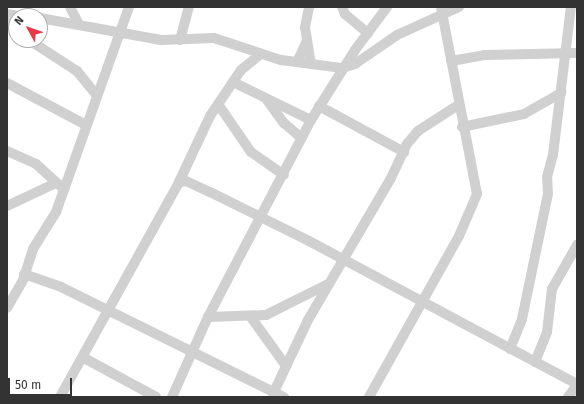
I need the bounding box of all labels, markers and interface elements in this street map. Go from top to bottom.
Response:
north arrow [8,8,48,48]
text: N [12,14,27,28]
scale bar [10,370,74,396]
text: 50 m [15,378,41,392]

